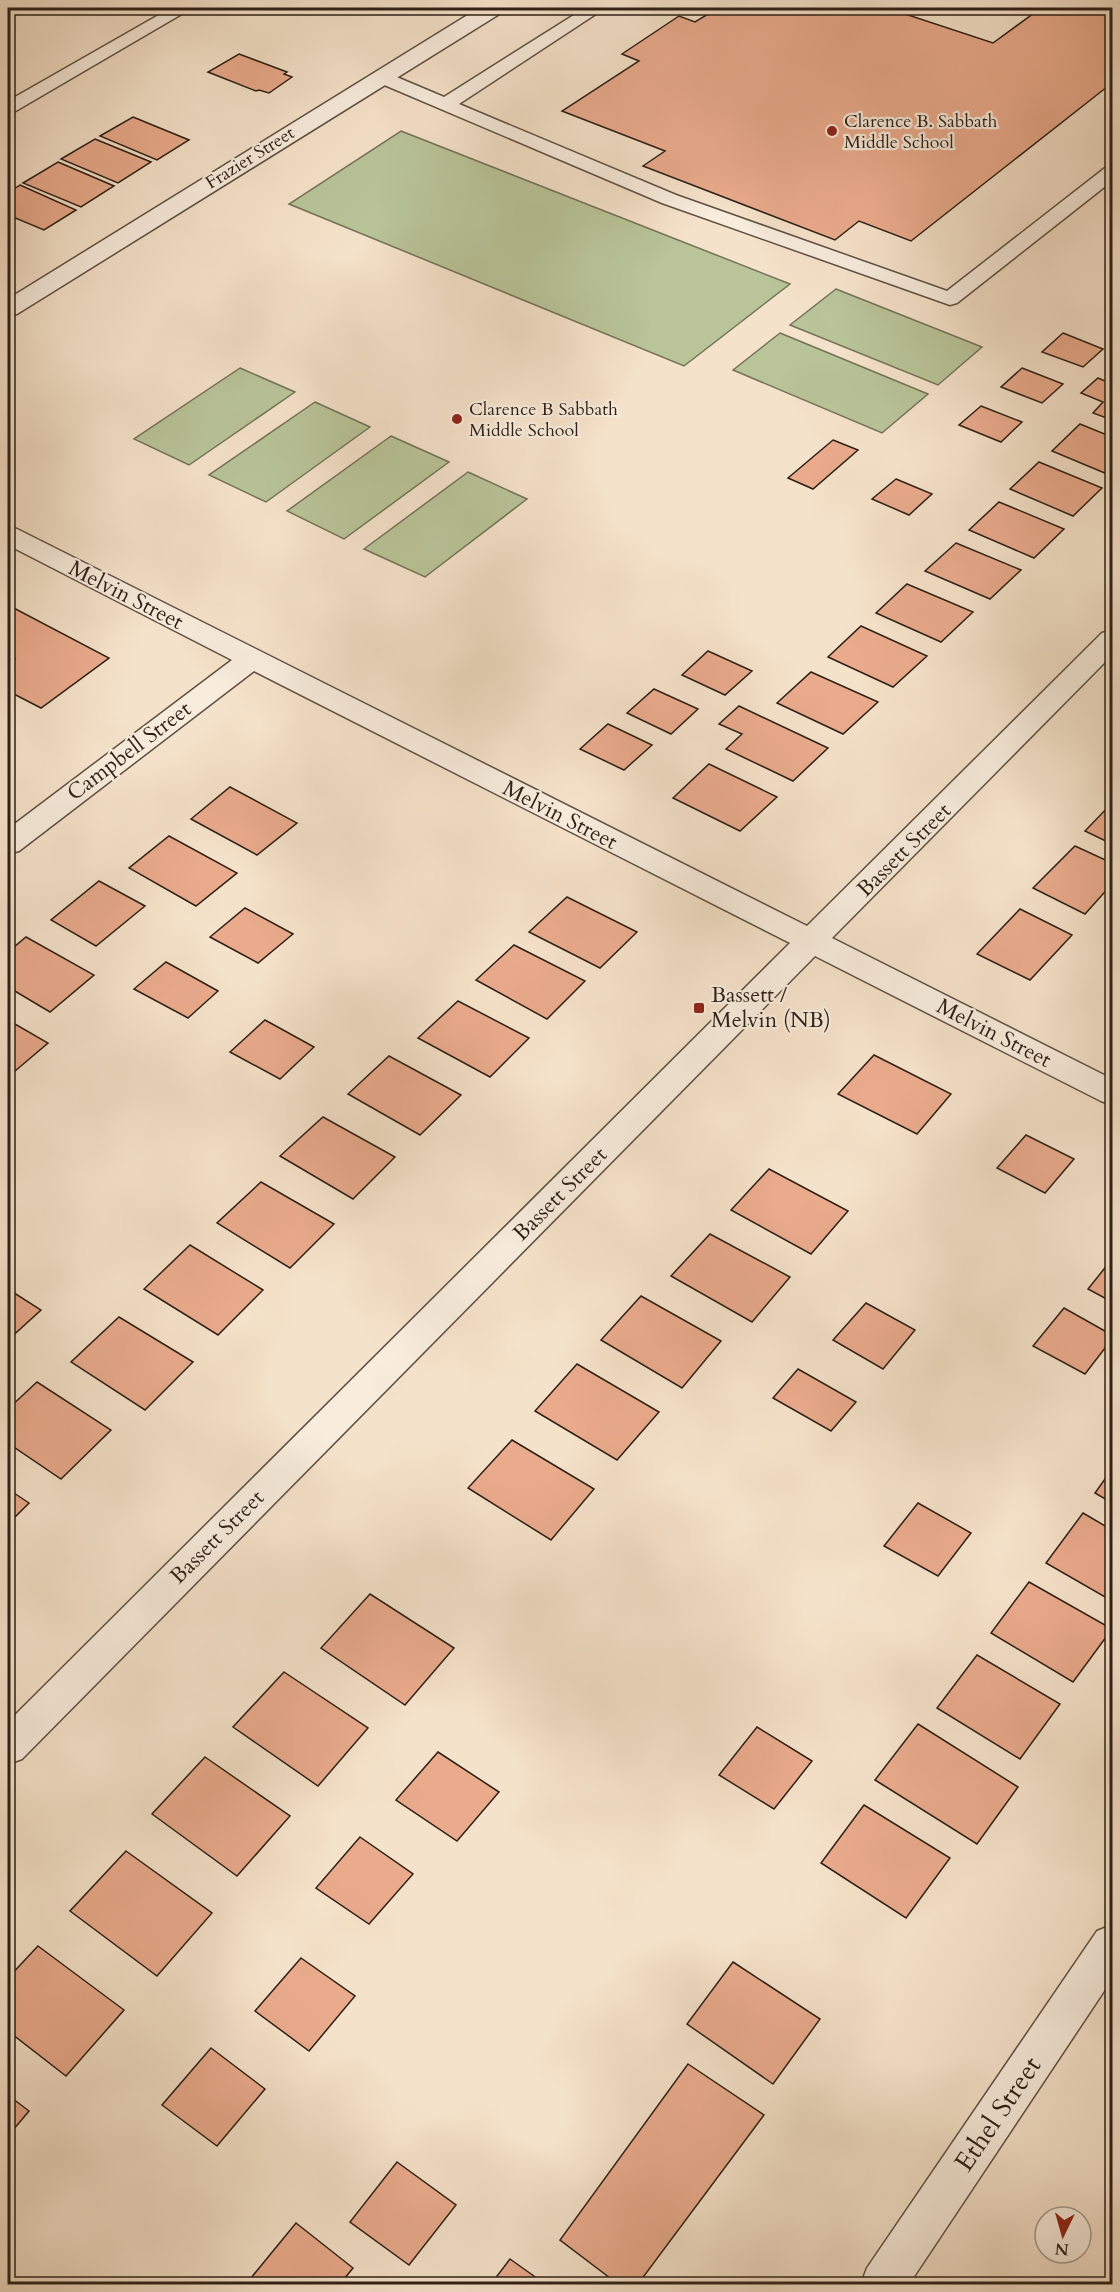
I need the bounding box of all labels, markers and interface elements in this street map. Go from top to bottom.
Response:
place label: Clarence B. Sabbath Middle School [844,109,998,155]
street label: Frazier Street [201,121,300,195]
marker: Clarence B. Sabbath Middle School [825,124,839,138]
place label: Clarence B Sabbath Middle School [469,397,618,443]
marker: Clarence B Sabbath Middle School [450,412,464,426]
street label: Melvin Street [64,553,189,637]
street label: Campbell Street [61,694,197,808]
street label: Melvin Street [498,773,623,857]
street label: Bassett Street [850,796,958,904]
place label: Bassett / Melvin (NB) [711,980,831,1035]
street label: Melvin Street [932,991,1057,1075]
marker: Bassett / Melvin (NB) [692,1001,706,1015]
street label: Bassett Street [506,1140,614,1248]
street label: Bassett Street [163,1483,271,1591]
street label: Ethel Street [946,2049,1050,2179]
north arrow [1033,2205,1093,2265]
text: N [1054,2237,1070,2261]

